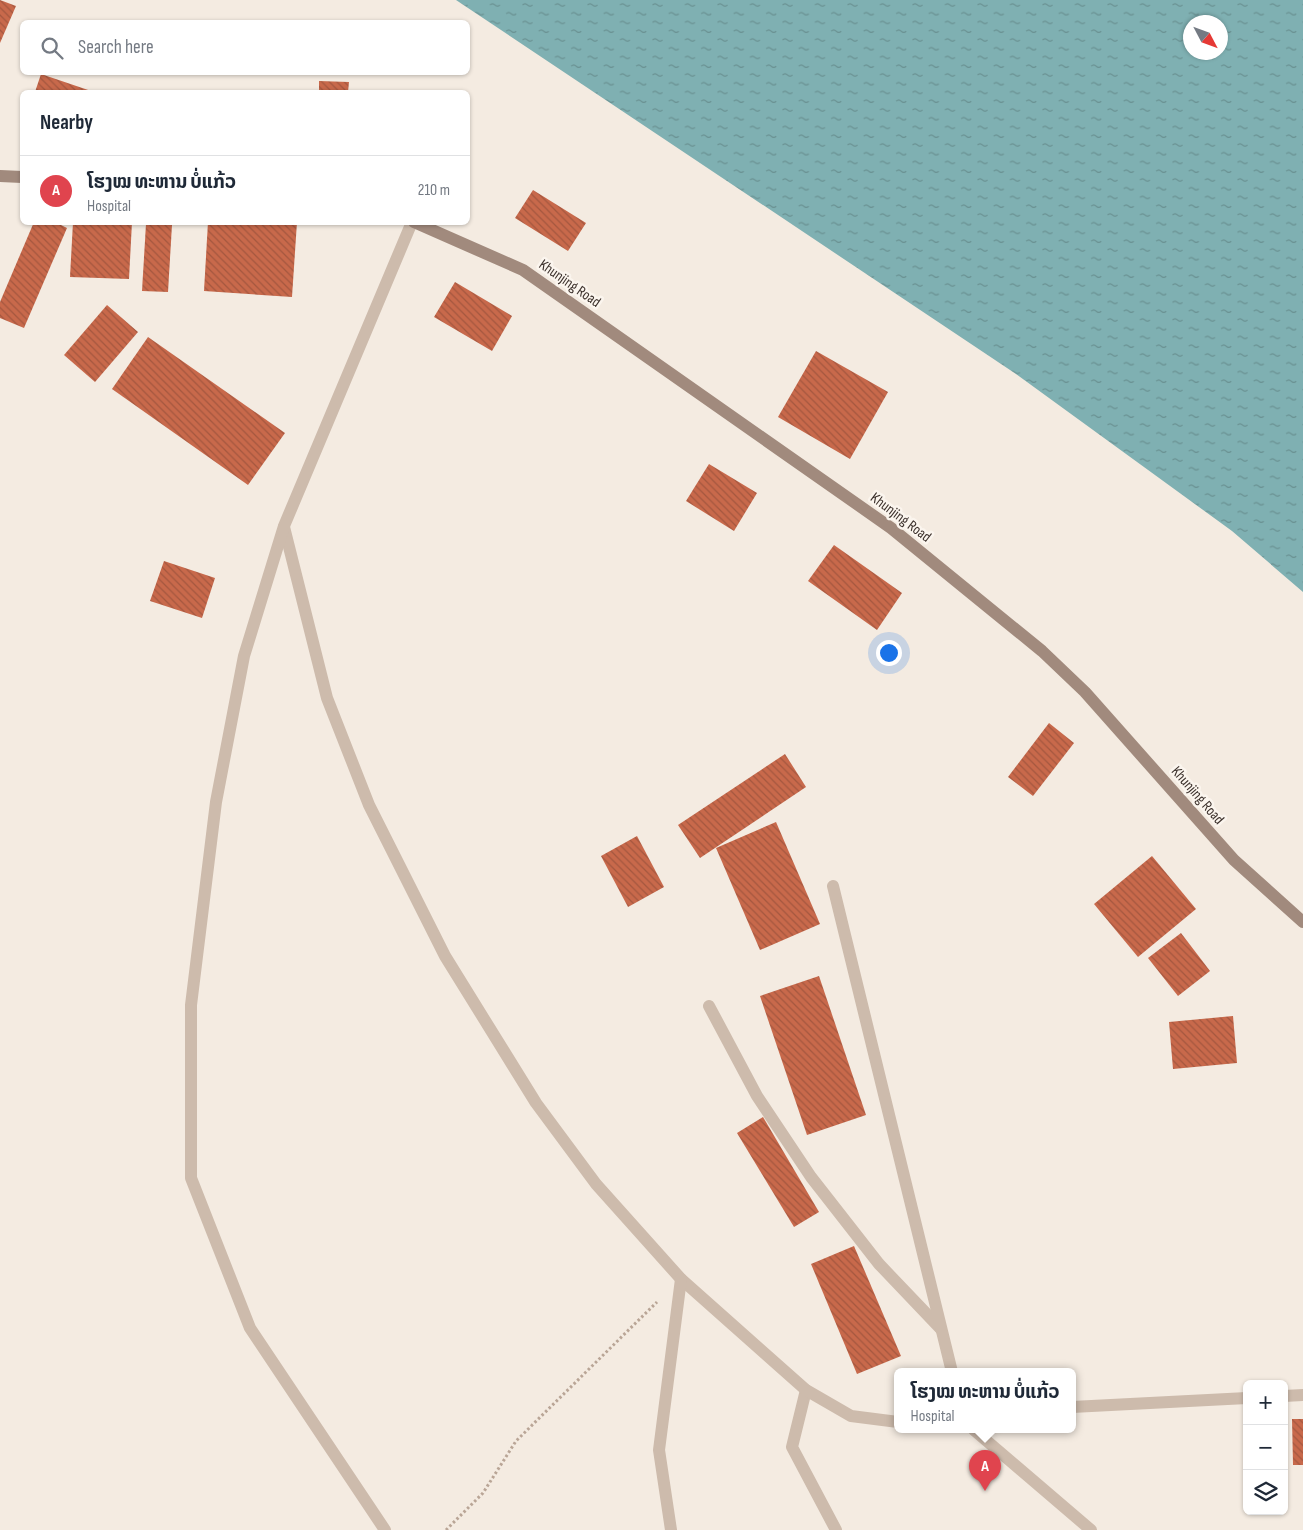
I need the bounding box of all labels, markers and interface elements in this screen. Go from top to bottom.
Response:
north arrow [1183,15,1228,60]
search box [20,20,470,75]
icon: search [38,34,66,62]
text: Search here [78,36,154,59]
text: Nearby [40,110,93,135]
text: ໂຮງໝ ທະຫານ ບໍ່ແກ້ວ [87,171,236,194]
text: A [52,181,60,200]
text: 210 m [418,181,450,200]
text: Hospital [87,197,131,216]
street label: Khunjing Road [535,255,604,312]
street label: Khunjing Road [867,488,935,546]
your location [876,640,902,666]
street label: Khunjing Road [1167,762,1228,828]
popup [894,1368,1076,1433]
map controls [1243,1380,1288,1515]
button: + [1243,1380,1288,1425]
text: ໂຮງໝ ທະຫານ ບໍ່ແກ້ວ [911,1381,1059,1404]
text: Hospital [911,1407,955,1426]
button: − [1243,1425,1288,1470]
pin: A [969,1450,1001,1491]
button: layers [1243,1470,1288,1515]

